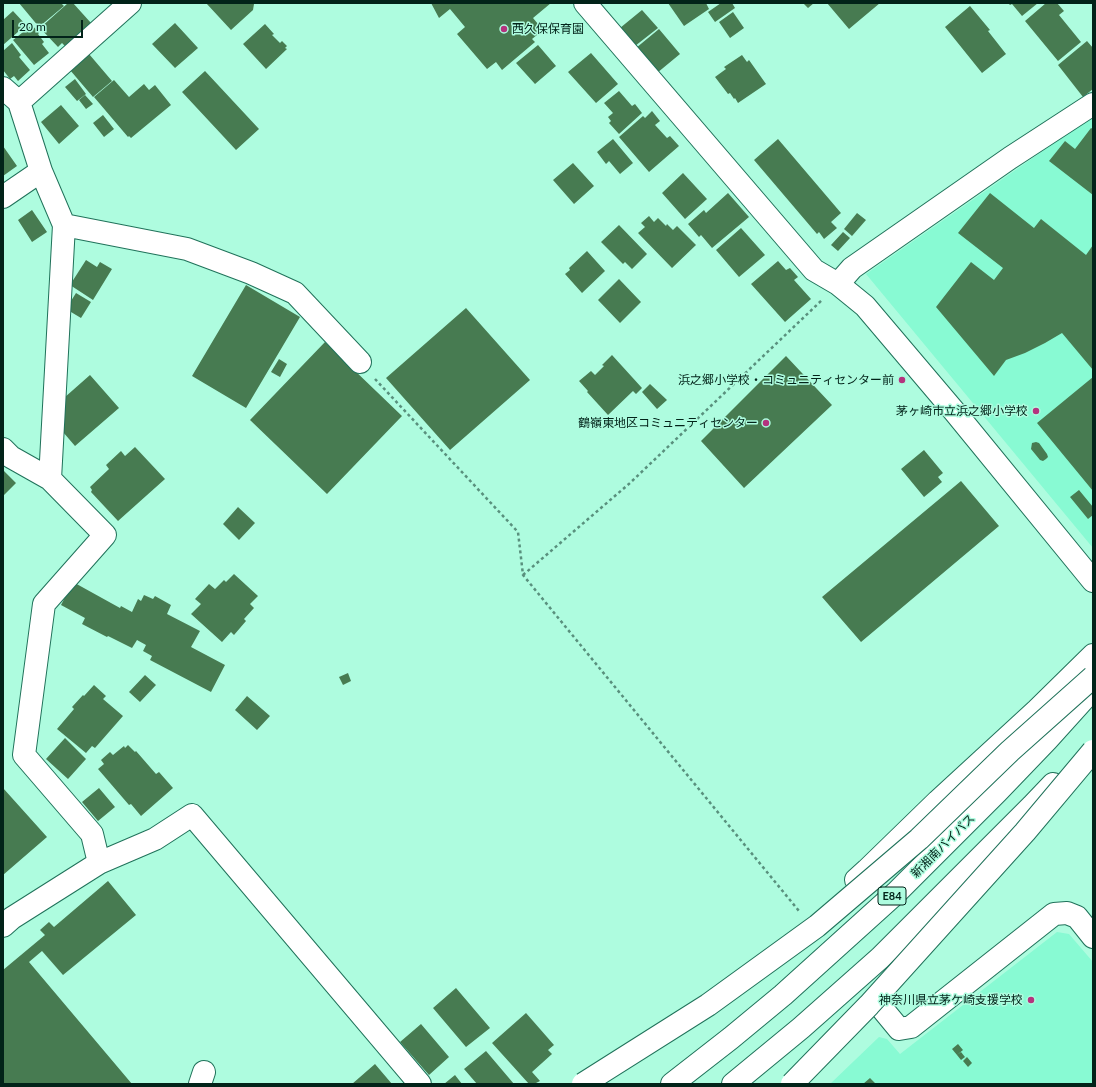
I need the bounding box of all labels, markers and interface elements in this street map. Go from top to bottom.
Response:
scale bar [14,12,85,38]
text: 20 m [19,19,46,34]
place label: 西久保保育園 [512,22,584,36]
marker: 西久保保育園 [499,24,509,34]
place label: 浜之郷小学校・コミュニティセンター前 [678,373,894,387]
marker: 浜之郷小学校・コミュニティセンター前 [897,375,907,385]
place label: 茅ヶ崎市立浜之郷小学校 [896,404,1028,418]
marker: 茅ヶ崎市立浜之郷小学校 [1031,406,1041,416]
place label: 鶴嶺東地区コミュニティセンター [578,416,758,430]
marker: 鶴嶺東地区コミュニティセンター [761,418,771,428]
street label: 新湘南バイパス [908,811,978,881]
road number: E84 [878,887,906,905]
place label: 神奈川県立茅ケ崎支援学校 [879,993,1023,1007]
marker: 神奈川県立茅ケ崎支援学校 [1026,995,1036,1005]

